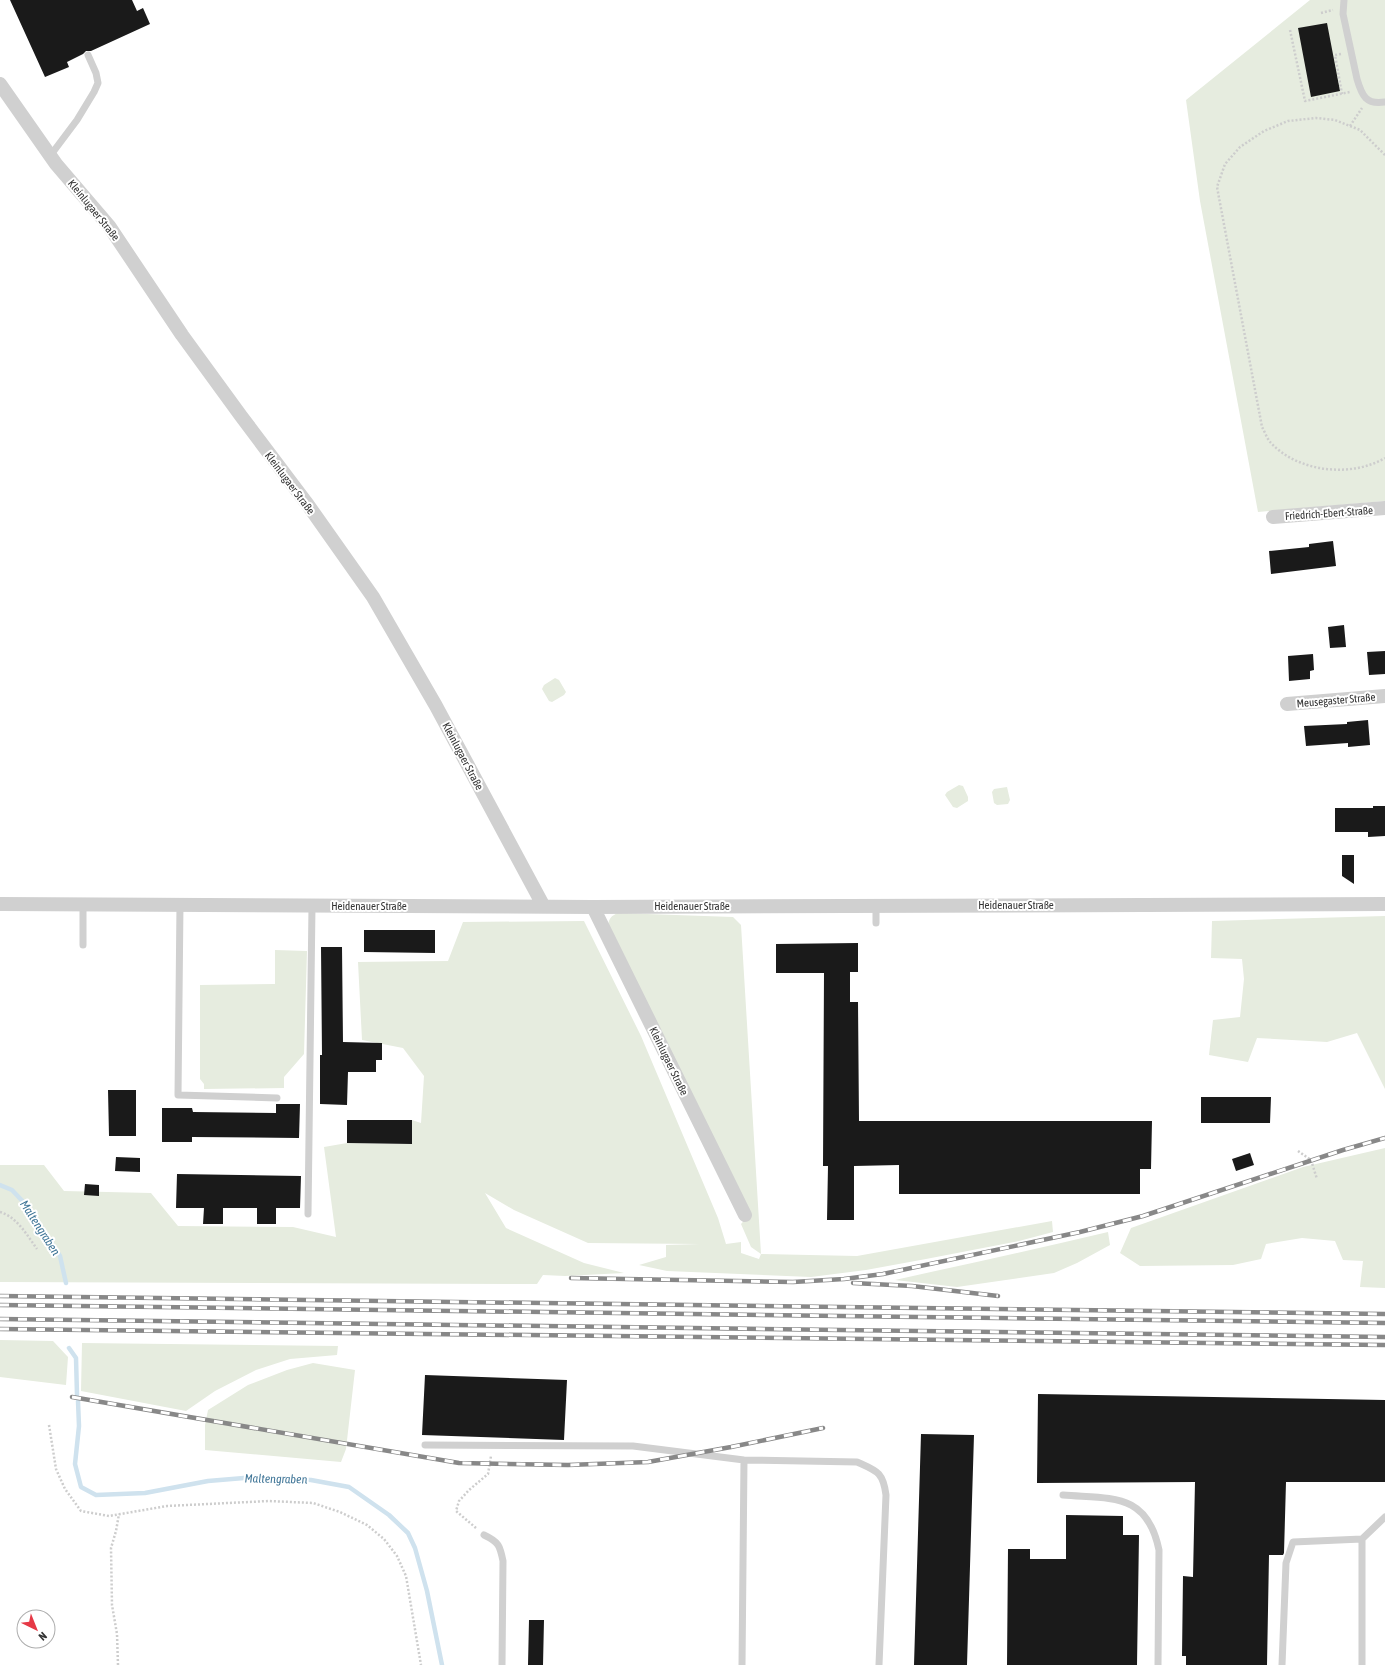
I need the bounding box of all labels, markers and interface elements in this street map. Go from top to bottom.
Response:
street label: Kleinlugaer Straße [66,177,122,243]
street label: Kleinlugaer Straße [263,450,317,516]
street label: Friedrich-Ebert-Straße [1285,504,1373,522]
street label: Meusegaster Straße [1296,691,1376,709]
street label: Kleinlugaer Straße [440,720,486,792]
street label: Heidenauer Straße [978,899,1054,911]
street label: Heidenauer Straße [331,900,407,912]
street label: Heidenauer Straße [654,900,730,912]
street label: Kleinlugaer Straße [647,1025,691,1097]
water label: Maltengraben [17,1198,63,1258]
water label: Maltengraben [244,1471,308,1487]
north arrow [16,1609,56,1649]
text: N [36,1630,49,1643]

